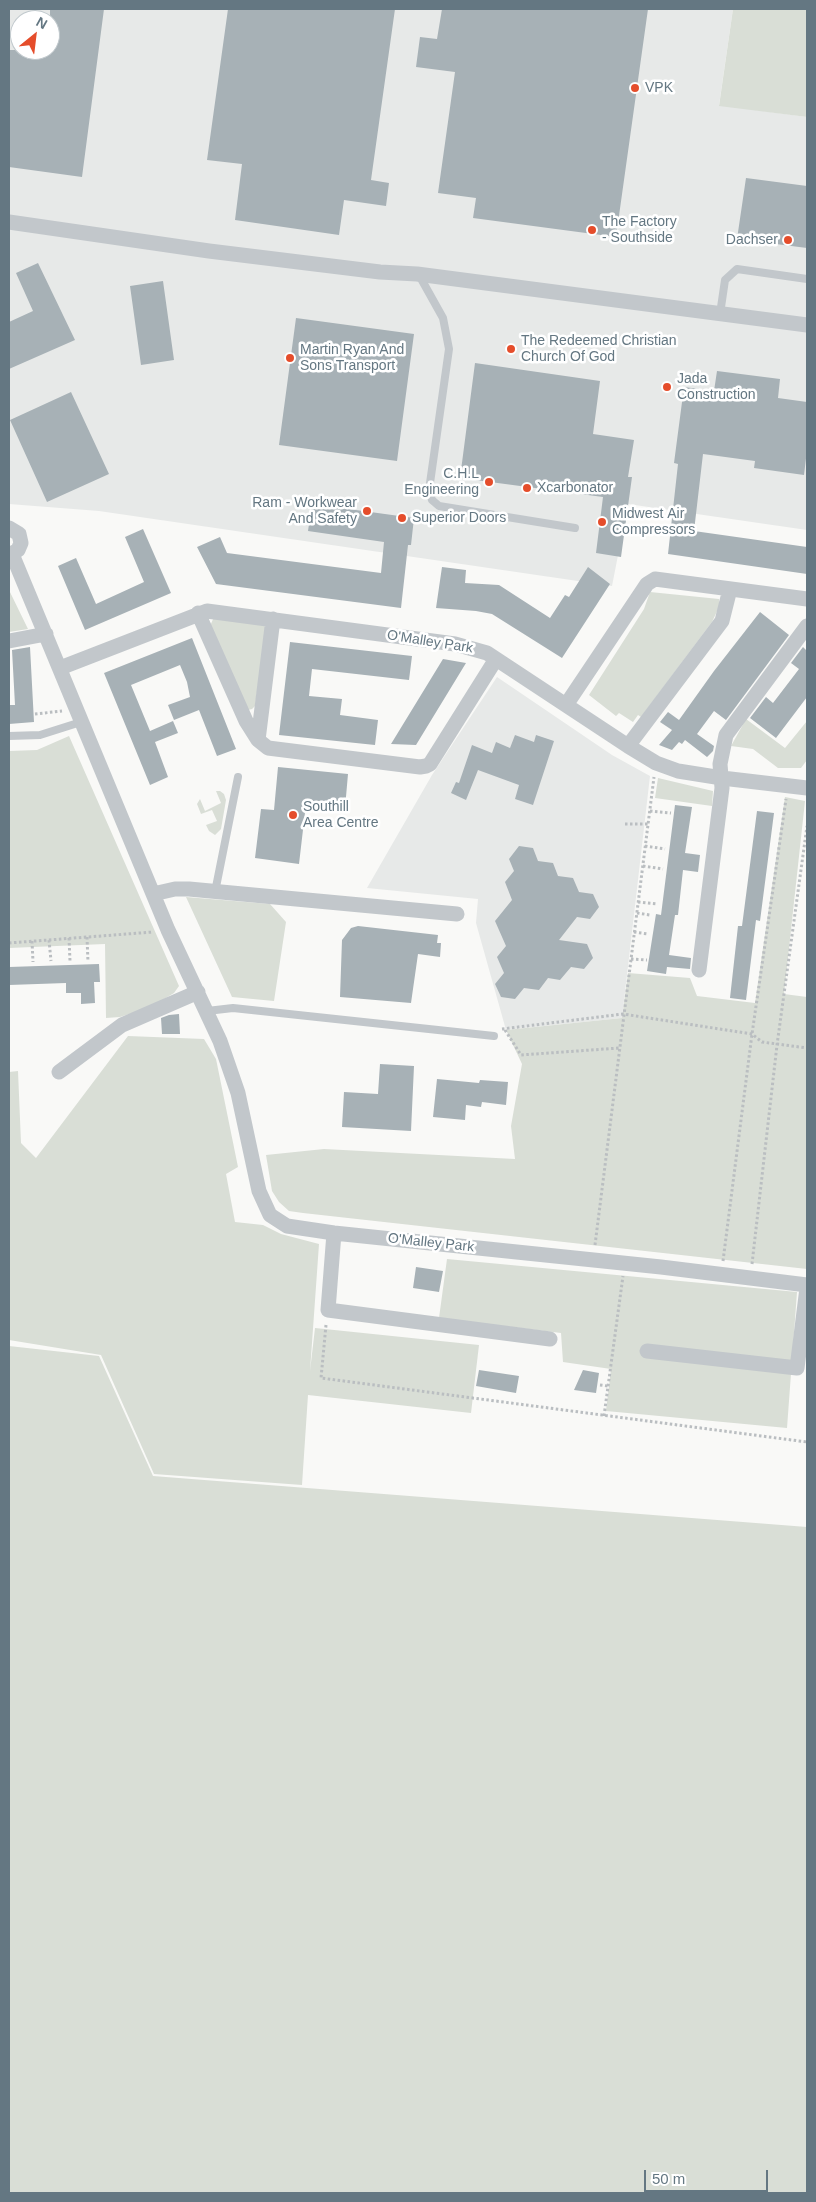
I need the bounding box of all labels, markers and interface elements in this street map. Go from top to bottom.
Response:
north arrow [10,10,60,60]
text: N [33,13,50,32]
place label: VPK [645,80,673,96]
marker: VPK [629,82,641,94]
place label: The Factory - Southside [602,214,677,246]
marker: The Factory - Southside [586,224,598,236]
place label: Dachser [726,232,778,248]
marker: Dachser [782,234,794,246]
place label: The Redeemed Christian Church Of God [521,333,677,366]
place label: Martin Ryan And Sons Transport [300,342,404,374]
marker: The Redeemed Christian Church Of God [505,343,517,355]
marker: Martin Ryan And Sons Transport [284,352,296,364]
place label: Jada Construction [677,371,756,404]
marker: Jada Construction [661,381,673,393]
place label: C.H.L Engineering [404,466,479,498]
marker: C.H.L Engineering [483,476,495,488]
place label: Xcarbonator [537,480,613,496]
marker: Xcarbonator [521,482,533,494]
place label: Ram - Workwear And Safety [252,495,357,528]
marker: Ram - Workwear And Safety [361,505,373,517]
place label: Midwest Air Compressors [612,506,695,538]
place label: Superior Doors [412,510,506,526]
marker: Superior Doors [396,512,408,524]
marker: Midwest Air Compressors [596,516,608,528]
street label: O'Malley Park [386,627,474,657]
place label: Southill Area Centre [303,799,378,832]
marker: Southill Area Centre [287,809,299,821]
street label: O'Malley Park [387,1230,475,1256]
scale bar [646,2160,770,2192]
text: 50 m [652,2170,685,2187]

